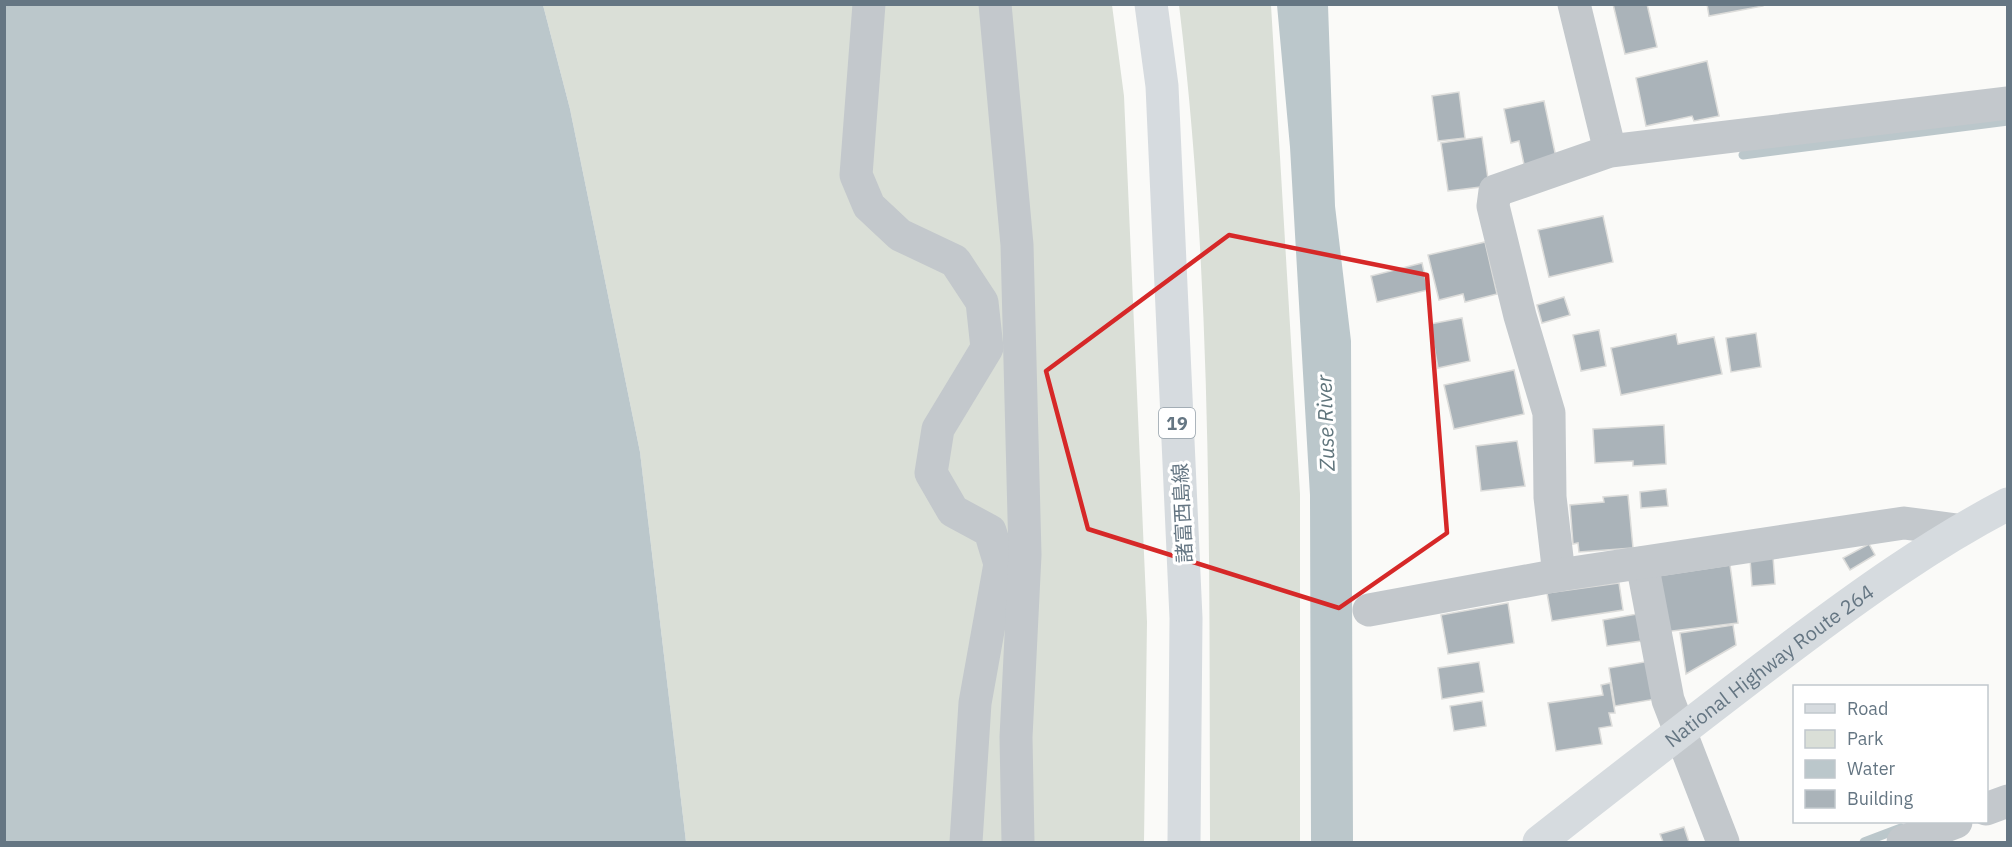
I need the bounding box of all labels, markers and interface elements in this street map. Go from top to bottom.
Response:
water label: Zuse River [1309,373,1341,473]
road number: 19 [1159,408,1195,438]
street label: 諸富西島線 [1166,462,1198,564]
street label: National Highway Route 264 [1659,577,1879,753]
legend [1793,685,1988,823]
text: Road [1847,697,1888,720]
text: Park [1847,727,1884,750]
text: Water [1847,757,1896,780]
text: Building [1847,787,1914,810]

